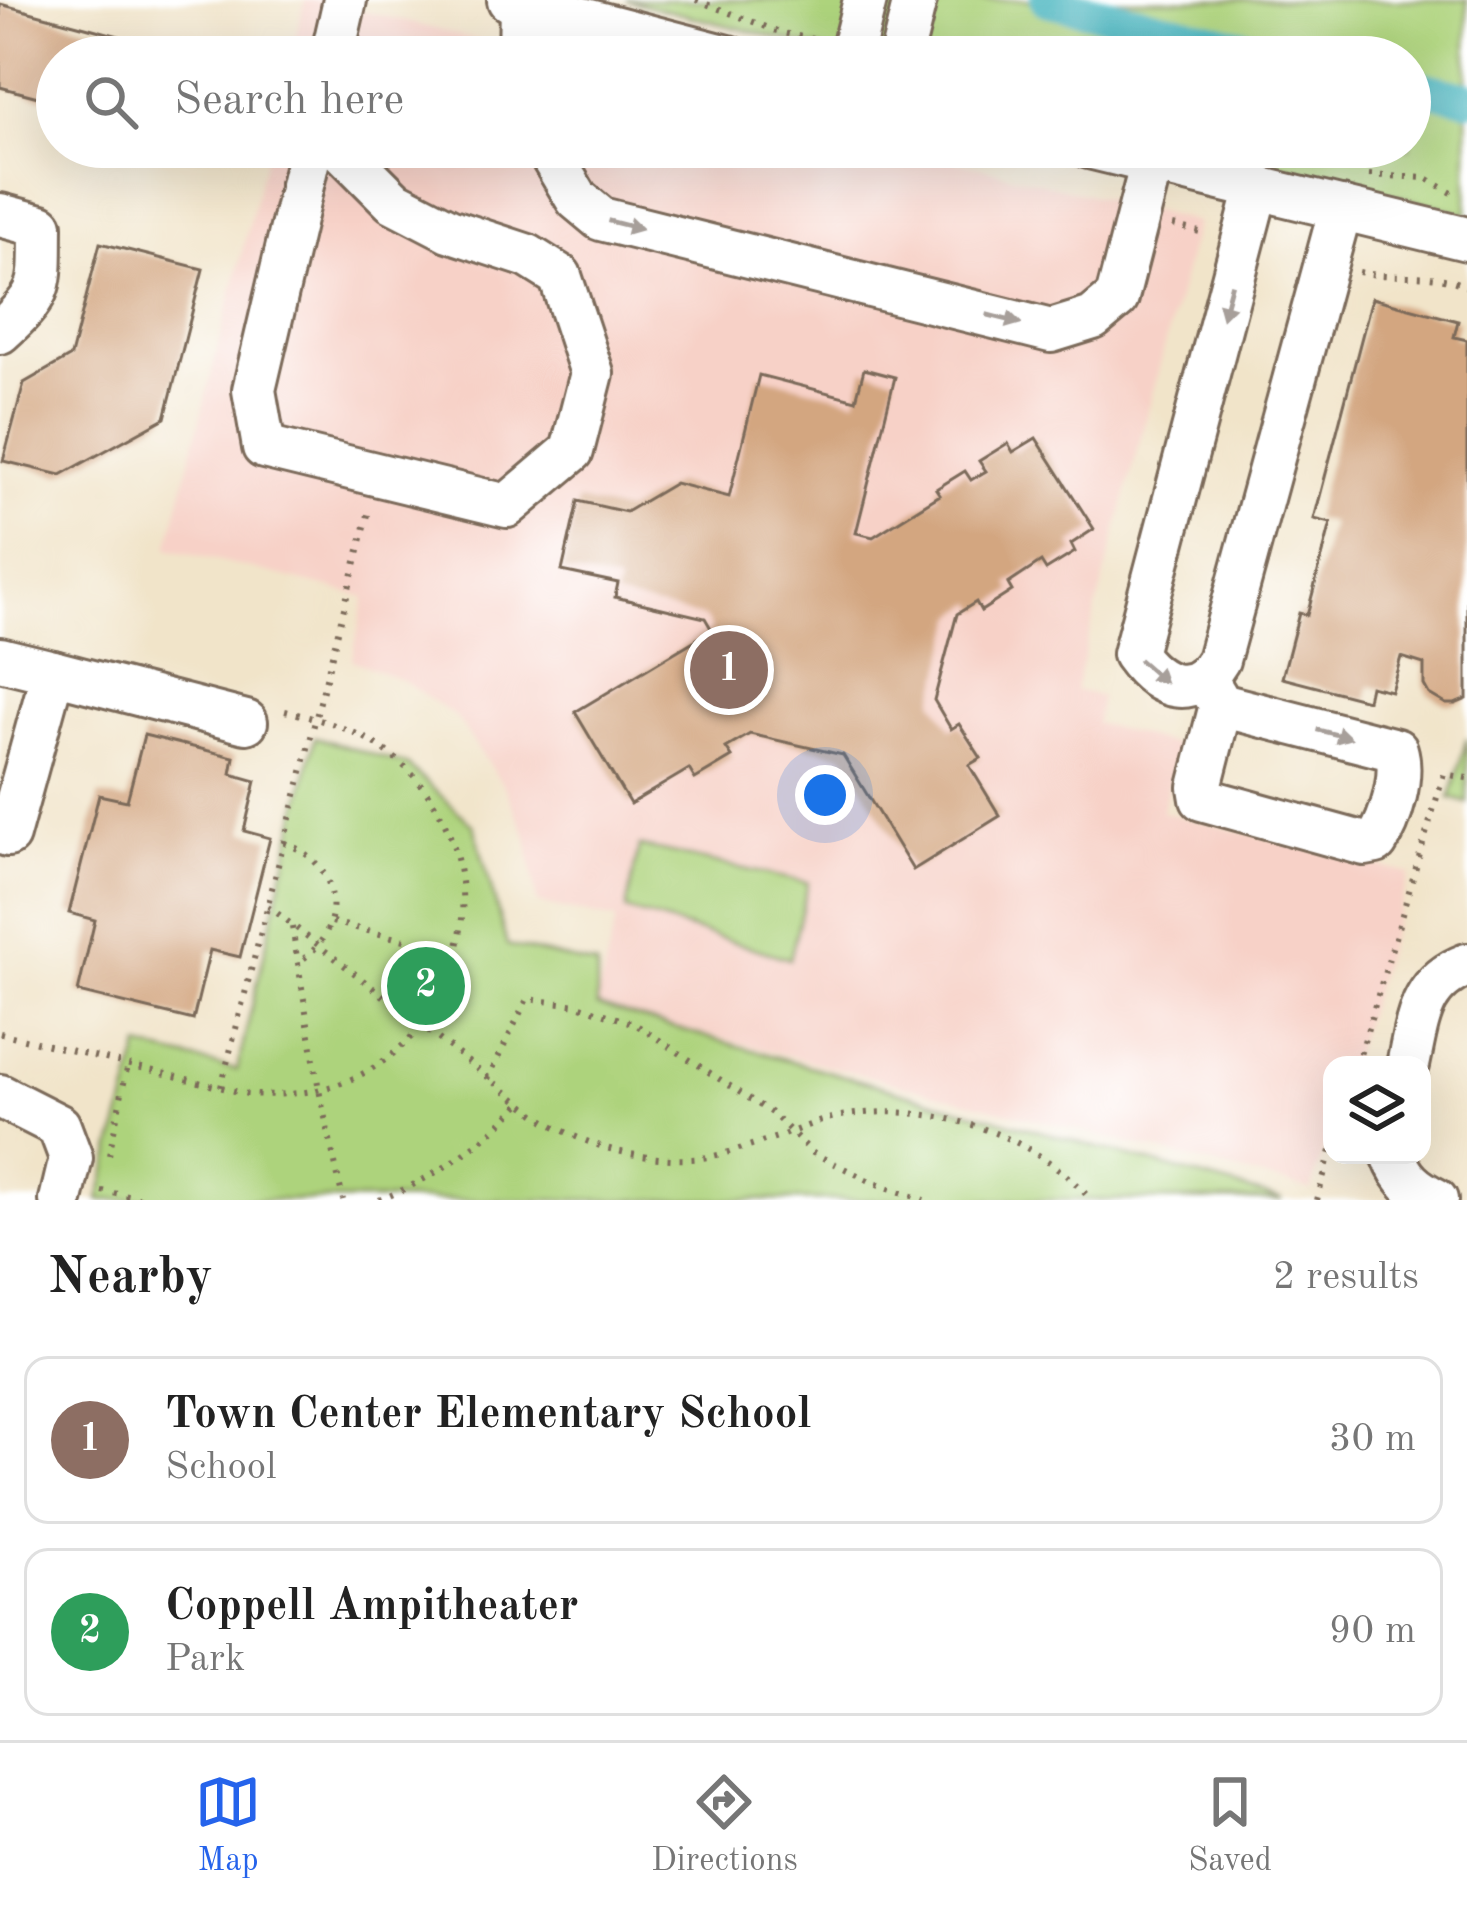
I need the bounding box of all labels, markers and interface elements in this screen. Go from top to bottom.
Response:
search box [36,36,1431,168]
icon: search [78,69,144,135]
text: Search here [174,79,404,124]
one-way arrow [607,216,644,235]
one-way arrow [1217,283,1236,320]
one-way arrow [985,310,1022,329]
pin: 1 [690,625,768,715]
one-way arrow [1137,657,1167,683]
one-way arrow [1316,726,1353,745]
your location [795,765,855,825]
pin: 2 [387,941,465,1031]
map controls [1323,1056,1431,1164]
button: layers [1323,1056,1431,1164]
text: Nearby [48,1253,213,1304]
text: 2 results [1273,1258,1419,1297]
text: Town Center Elementary School [165,1393,811,1438]
text: 1 [79,1420,101,1459]
text: 30 m [1329,1420,1416,1459]
text: School [165,1448,277,1487]
text: Coppell Ampitheater [165,1585,578,1630]
text: 2 [79,1612,101,1651]
text: 90 m [1329,1612,1416,1651]
text: Park [165,1640,245,1679]
tab: Map [195,1769,261,1882]
tab: Directions [651,1769,798,1882]
tab: Saved [1188,1769,1272,1882]

